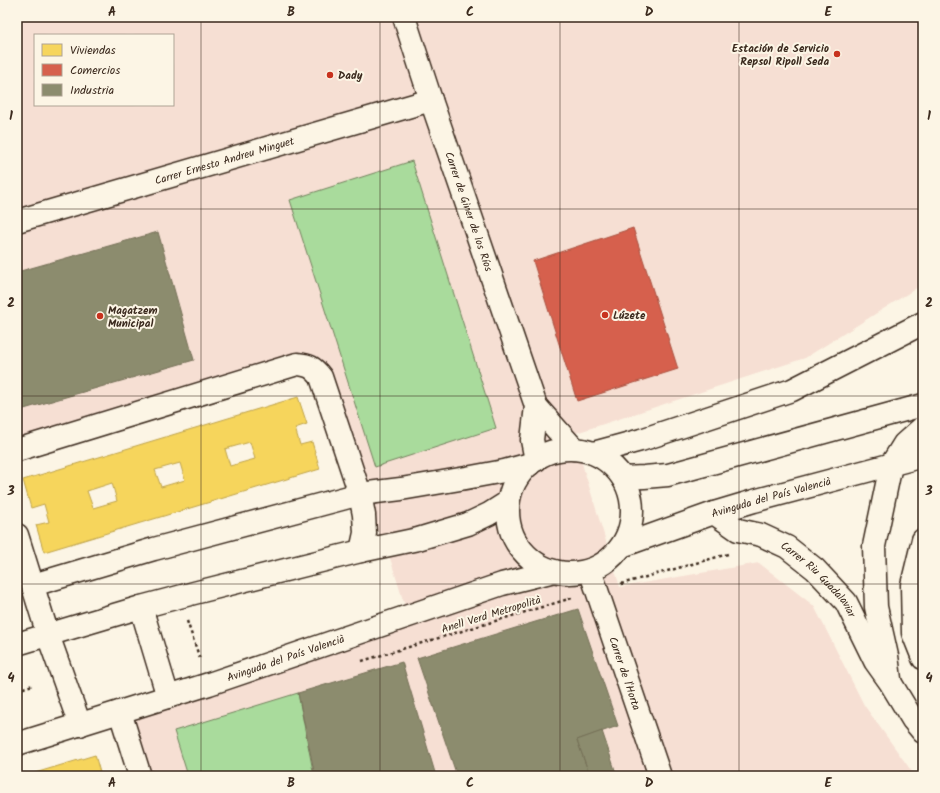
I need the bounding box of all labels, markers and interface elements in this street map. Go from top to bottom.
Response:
text: A [108,2,116,23]
text: B [287,2,295,23]
text: C [466,2,474,23]
text: D [645,2,654,23]
text: E [824,2,832,23]
legend [34,34,174,106]
place label: Estación de Servicio Repsol Ripoll Seda [732,40,829,71]
text: Viviendas [70,41,116,60]
marker: Estación de Servicio Repsol Ripoll Seda [832,49,842,59]
text: Comercios [70,61,120,80]
place label: Dady [338,67,363,85]
marker: Dady [325,70,335,80]
text: Industria [70,81,114,100]
text: 1 [9,106,13,127]
text: 1 [927,106,931,127]
street label: Carrer Ernesto Andreu Minguet [153,132,297,190]
street label: Carrer de Giner de los Ríos [439,149,497,274]
text: 2 [7,293,15,314]
text: 2 [925,293,933,314]
place label: Magatzem Municipal [108,302,157,333]
place label: Lúzete [613,307,646,325]
marker: Lúzete [600,310,610,320]
marker: Magatzem Municipal [95,311,105,321]
street label: Avinguda del País Valencià [709,473,833,523]
text: 3 [6,481,15,502]
text: 3 [924,481,933,502]
street label: Carrer Riu Guadalaviar [777,537,861,622]
street label: Anell Verd Metropolità [439,591,543,639]
street label: Avinguda del País Valencià [225,630,347,687]
street label: Carrer de l'Horta [603,634,645,713]
text: 4 [7,668,15,689]
text: 4 [925,668,933,689]
text: A [108,773,116,793]
text: B [287,773,295,793]
text: C [466,773,474,793]
text: D [645,773,654,793]
text: E [824,773,832,793]

